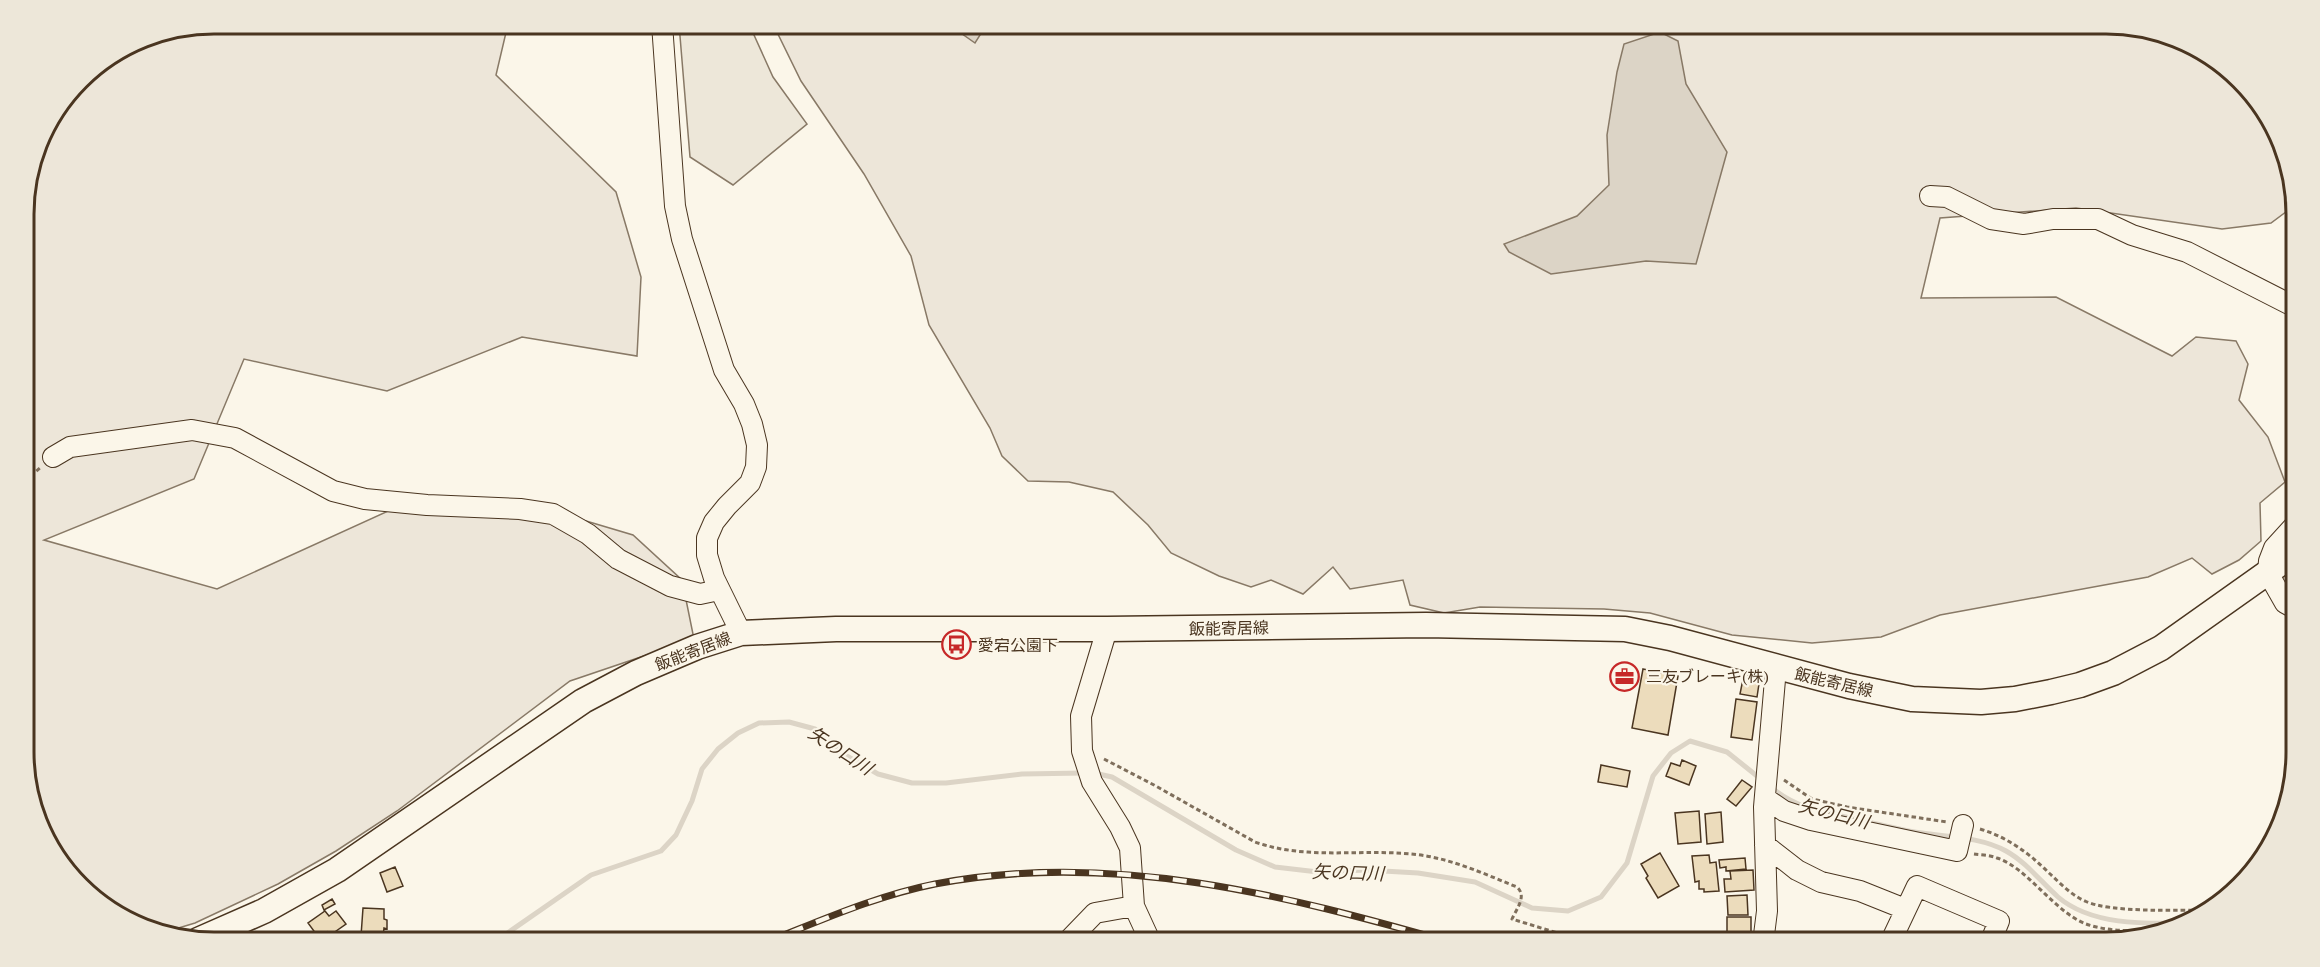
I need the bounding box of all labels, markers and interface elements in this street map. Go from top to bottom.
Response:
street label: 飯能寄居線 [1189,616,1269,640]
street label: 飯能寄居線 [652,626,734,676]
bus stop icon: 愛宕公園下 [941,629,973,661]
place label: 愛宕公園下 [978,634,1058,656]
office icon: 三友ブレーキ(株) [1609,660,1641,692]
street label: 飯能寄居線 [1793,662,1875,702]
place label: 三友ブレーキ(株) [1646,665,1769,687]
water label: 矢の口川 [804,720,879,781]
water label: 矢の口川 [1796,793,1874,834]
water label: 矢の口川 [1312,859,1386,885]

